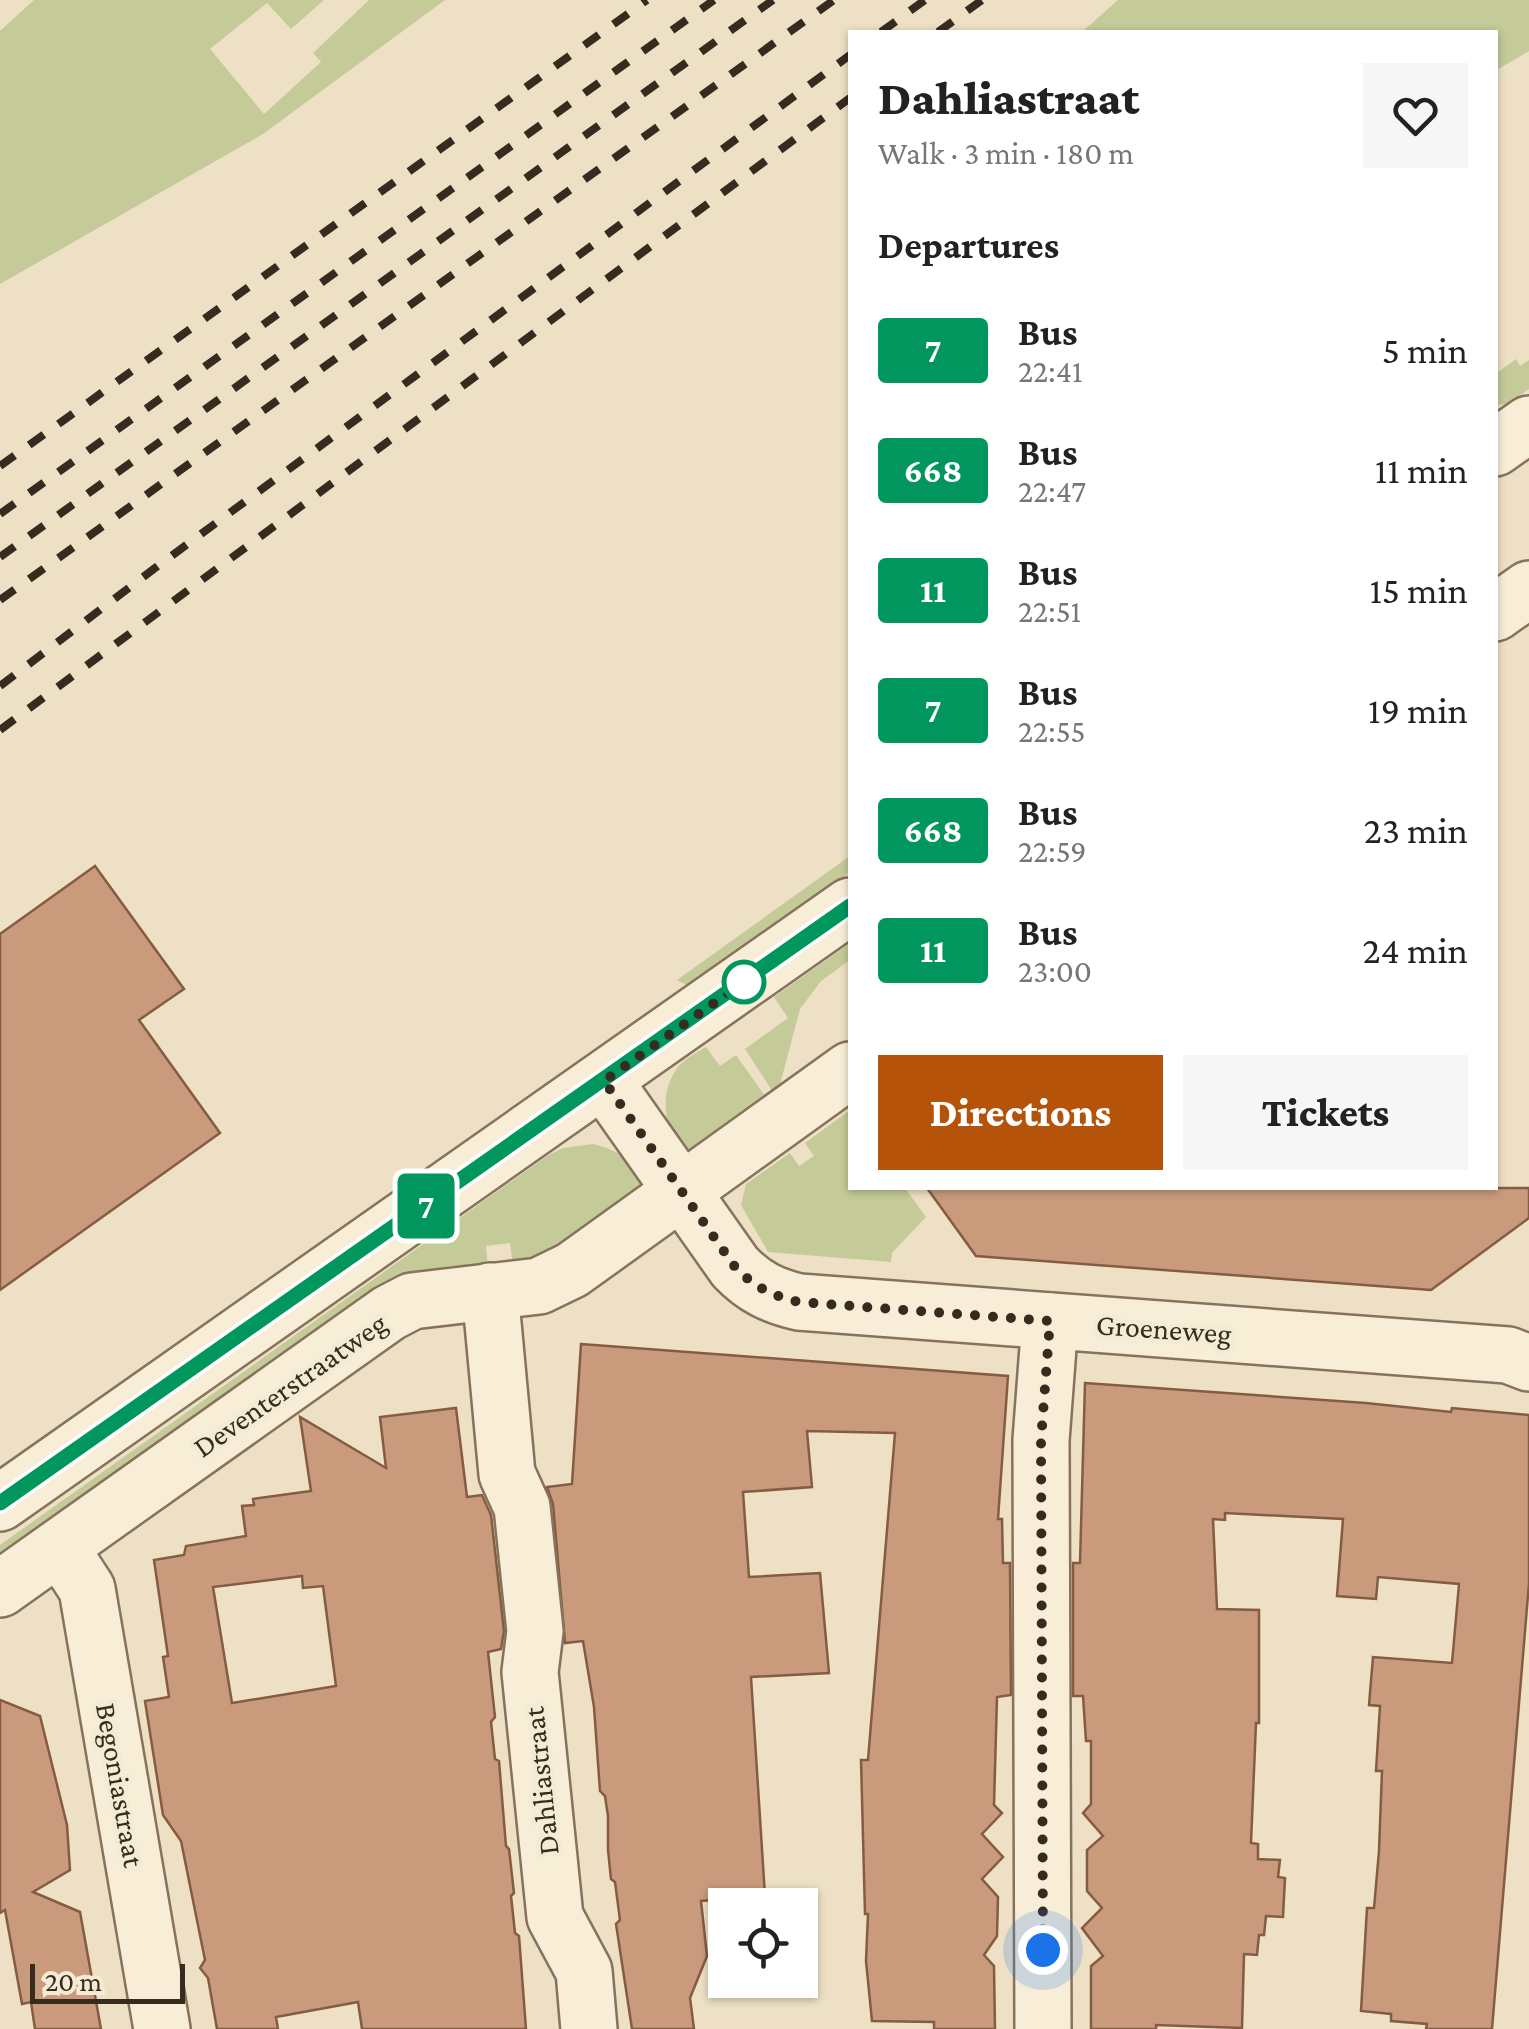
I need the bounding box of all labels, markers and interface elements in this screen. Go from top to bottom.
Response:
button: heart [1363,63,1468,168]
text: Dahliastraat [878,71,1139,124]
text: Walk · 3 min · 180 m [878,135,1134,171]
text: Departures [878,224,1059,266]
text: Bus [1018,311,1077,353]
text: 5 min [1382,329,1468,371]
text: 7 [925,331,941,370]
text: 22:41 [1018,353,1083,389]
text: Bus [1018,431,1077,473]
text: 11 min [1375,449,1468,491]
text: 668 [904,451,962,490]
text: 22:47 [1018,473,1086,509]
text: Bus [1018,551,1077,593]
text: 15 min [1369,569,1468,611]
text: 11 [920,571,946,610]
text: 22:51 [1018,593,1081,629]
text: Bus [1018,671,1077,713]
text: 19 min [1368,689,1468,731]
text: 7 [925,691,941,730]
text: 22:55 [1018,713,1086,749]
text: Bus [1018,791,1077,833]
text: 23 min [1364,809,1468,851]
text: 668 [904,811,962,850]
text: 22:59 [1018,833,1087,869]
text: Bus [1018,911,1077,953]
text: 24 min [1362,929,1468,971]
text: 11 [920,931,946,970]
text: 23:00 [1018,953,1092,989]
unlabelled marker [723,961,765,1003]
button: Directions [878,1055,1163,1170]
button: Tickets [1183,1055,1468,1170]
line badge: 7 [394,1174,458,1238]
text: 7 [418,1187,434,1226]
street label: Deventerstraatweg [187,1306,393,1464]
street label: Groeneweg [1095,1307,1233,1351]
street label: Begoniastraat [89,1700,151,1871]
street label: Dahliastraat [516,1704,565,1857]
map controls [708,1888,818,1998]
button: locate [708,1888,818,1998]
your location [1018,1925,1068,1975]
scale bar [30,1959,185,2004]
text: 20 m [45,1966,102,1997]

